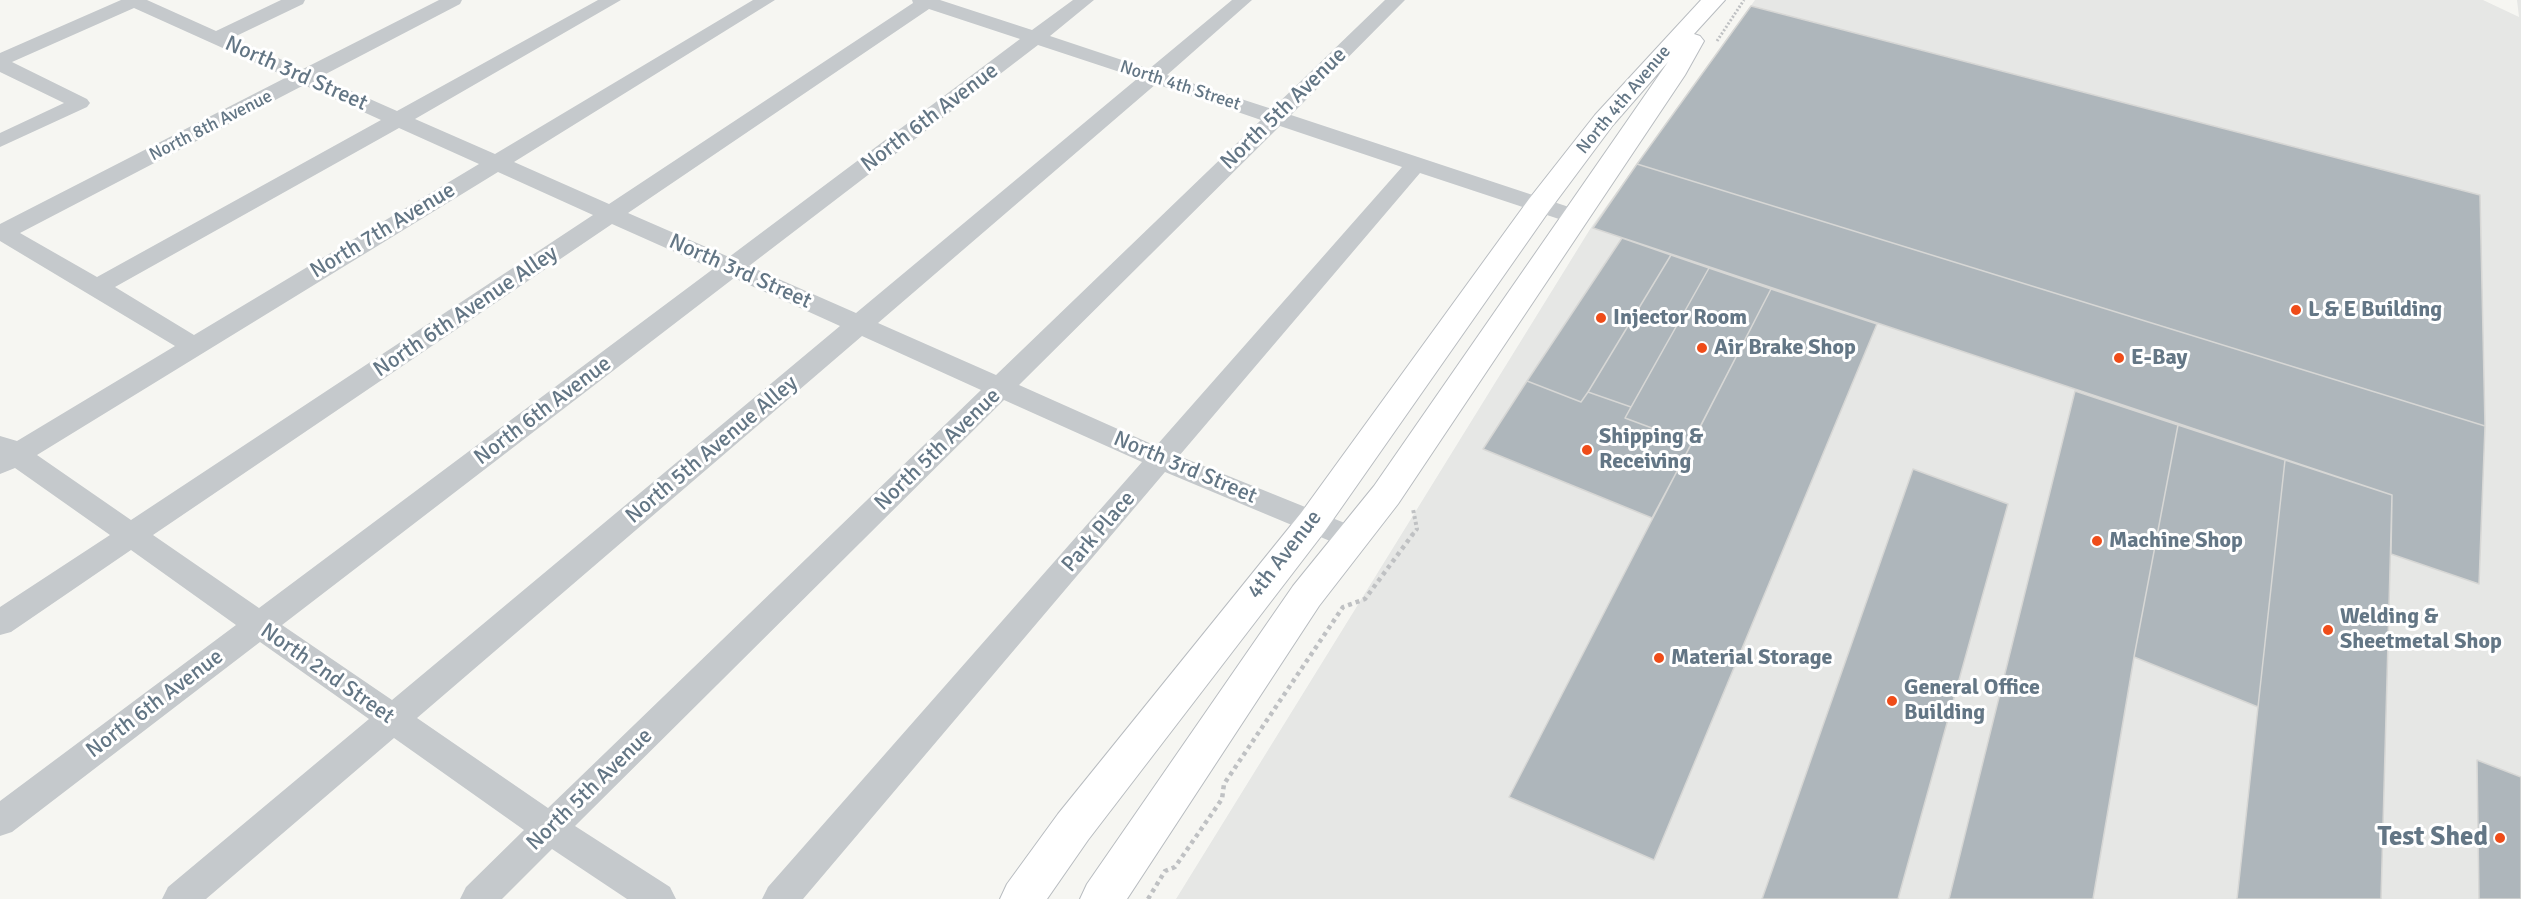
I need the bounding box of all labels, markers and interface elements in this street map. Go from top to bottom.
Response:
street label: North 3rd Street [221,31,371,117]
street label: North 4th Avenue [1572,41,1676,159]
street label: North 5th Avenue [1216,42,1352,176]
street label: North 4th Street [1117,56,1243,116]
street label: North 6th Avenue [856,58,1004,178]
street label: North 8th Avenue [146,86,276,166]
street label: North 7th Avenue [306,177,460,285]
street label: North 3rd Street [665,229,815,315]
street label: North 6th Avenue Alley [369,241,563,383]
place label: L & E Building [2308,297,2442,323]
marker: L & E Building [2289,303,2303,317]
place label: Injector Room [1613,305,1747,331]
marker: Injector Room [1594,311,1608,325]
place label: Air Brake Shop [1714,335,1856,361]
marker: Air Brake Shop [1695,341,1709,355]
place label: E-Bay [2131,345,2187,371]
street label: North 6th Avenue [469,351,617,471]
marker: E-Bay [2112,351,2126,365]
street label: North 5th Avenue Alley [621,370,803,530]
street label: North 5th Avenue [870,383,1006,517]
place label: Shipping & Receiving [1599,424,1703,476]
street label: North 3rd Street [1109,426,1261,510]
marker: Shipping & Receiving [1580,443,1594,457]
street label: Park Place [1057,486,1141,578]
street label: 4th Avenue [1242,505,1328,605]
place label: Machine Shop [2109,528,2243,554]
marker: Machine Shop [2090,534,2104,548]
place label: Welding & Sheetmetal Shop [2340,604,2502,656]
street label: North 2nd Street [255,618,399,730]
marker: Welding & Sheetmetal Shop [2321,623,2335,637]
street label: North 6th Avenue [81,644,229,764]
place label: Material Storage [1671,645,1832,671]
marker: Material Storage [1652,651,1666,665]
place label: General Office Building [1904,675,2040,726]
marker: General Office Building [1885,694,1899,708]
street label: North 5th Avenue [522,723,658,857]
place label: Test Shed [2378,822,2488,854]
marker: Test Shed [2493,831,2507,845]

